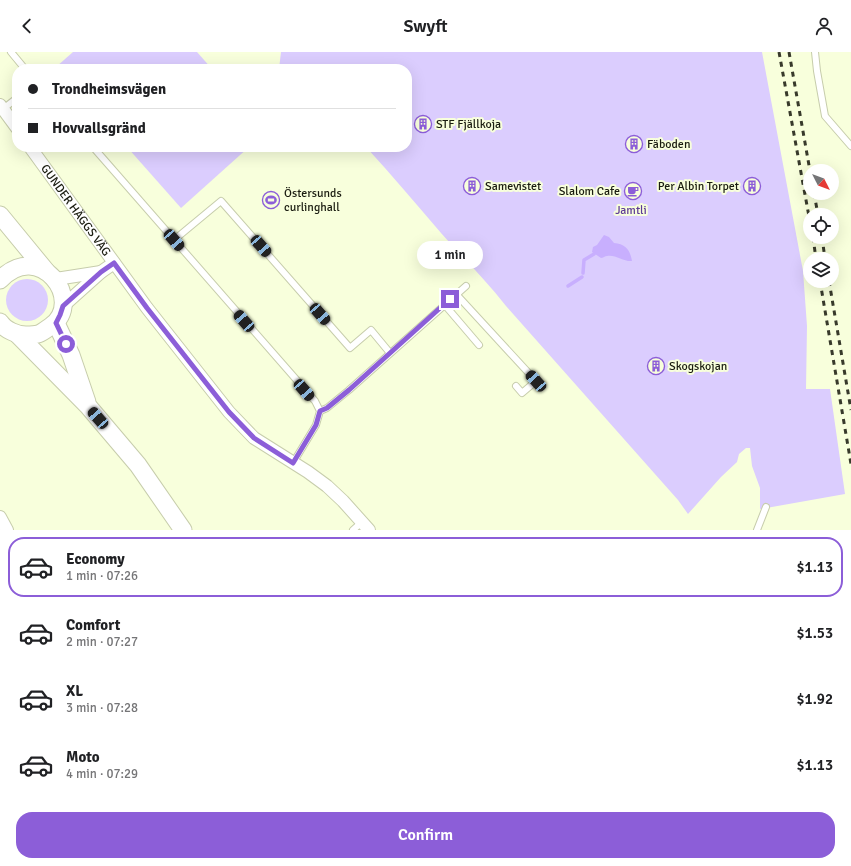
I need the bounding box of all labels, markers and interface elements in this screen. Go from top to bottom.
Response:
icon: back [16,15,38,37]
text: Swyft [403,15,448,37]
icon: person [813,15,835,37]
text: Trondheimsvägen [52,80,166,98]
building icon: STF Fjällkoja [413,114,433,134]
place label: STF Fjällkoja [436,117,501,132]
text: Hovvallsgränd [52,119,146,137]
building icon: Fäboden [624,134,644,154]
place label: Fäboden [647,137,690,152]
street label: GUNDER HÄGGS VÄG [38,161,114,259]
north arrow [803,164,839,200]
map controls [803,164,839,288]
building icon: Samevistet [462,176,482,196]
building icon: Per Albin Torpet [742,176,762,196]
place label: Samevistet [485,179,541,194]
place label: Per Albin Torpet [658,179,739,194]
cafe icon: Slalom Cafe [623,181,643,201]
place label: Slalom Cafe [559,184,620,199]
place label: Östersunds curlinghall [284,186,342,215]
sports icon: Östersunds curlinghall [261,190,281,210]
park label: Jamtli [615,203,647,218]
button: locate [803,208,839,244]
car [162,227,186,253]
car [249,233,273,259]
callout: 1 min [417,241,483,269]
text: 1 min [434,247,466,263]
button: layers [803,252,839,288]
route end [441,290,459,308]
car [308,301,332,327]
car [232,308,256,334]
route start [57,335,75,353]
building icon: Skogskojan [646,356,666,376]
place label: Skogskojan [669,359,727,374]
car [524,368,548,394]
car [292,377,316,403]
car [86,405,110,431]
icon: car [18,549,54,585]
text: Economy [66,550,125,568]
text: $1.13 [796,558,833,576]
text: 1 min · 07:26 [66,568,138,584]
icon: car [18,615,54,651]
text: Comfort [66,616,120,634]
text: $1.53 [796,624,833,642]
text: 2 min · 07:27 [66,634,138,650]
icon: car [18,681,54,717]
text: XL [66,682,83,700]
text: $1.92 [796,690,833,708]
text: 3 min · 07:28 [66,700,138,716]
icon: car [18,747,54,783]
text: Moto [66,748,100,766]
text: $1.13 [796,756,833,774]
text: 4 min · 07:29 [66,766,138,782]
button: Confirm [16,812,835,858]

